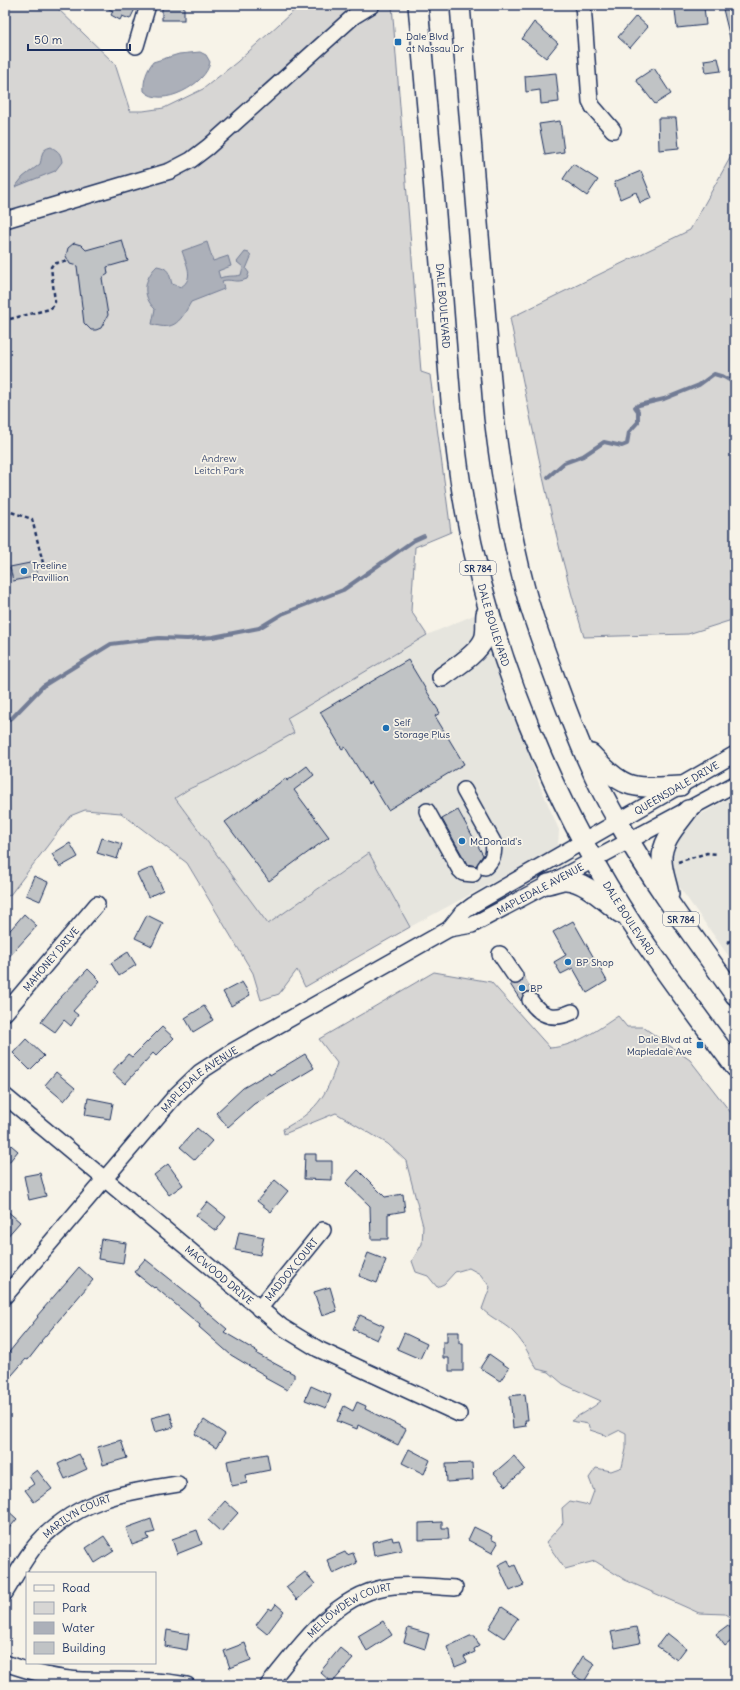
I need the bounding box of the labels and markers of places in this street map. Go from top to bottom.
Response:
place label: Dale Blvd at Nassau Dr [406,30,464,55]
marker: Dale Blvd at Nassau Dr [393,37,403,47]
place label: Treeline Pavillion [32,559,69,584]
marker: Treeline Pavillion [19,566,29,576]
place label: Self Storage Plus [394,716,450,741]
marker: Self Storage Plus [381,723,391,733]
place label: McDonald's [470,835,522,848]
marker: McDonald's [457,836,467,846]
place label: BP Shop [576,956,614,969]
marker: BP Shop [563,957,573,967]
place label: BP [530,982,543,995]
marker: BP [517,983,527,993]
place label: Dale Blvd at Mapledale Ave [627,1033,693,1058]
marker: Dale Blvd at Mapledale Ave [695,1040,705,1050]

